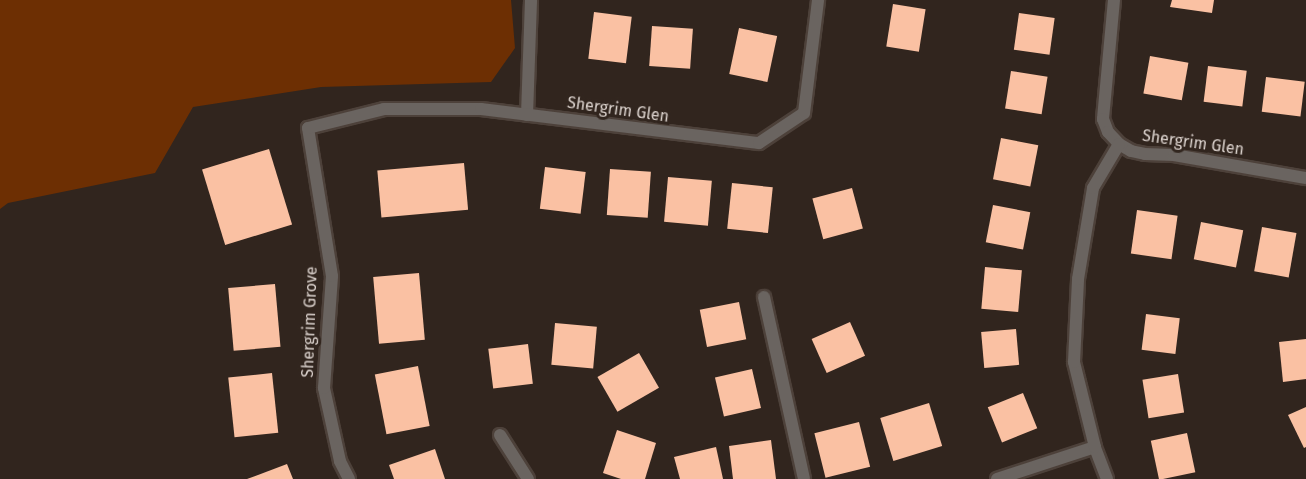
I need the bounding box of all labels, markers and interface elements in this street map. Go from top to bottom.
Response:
street label: Shergrim Glen [566,93,670,127]
street label: Shergrim Glen [1141,126,1245,160]
street label: Shergrim Grove [298,266,322,378]

